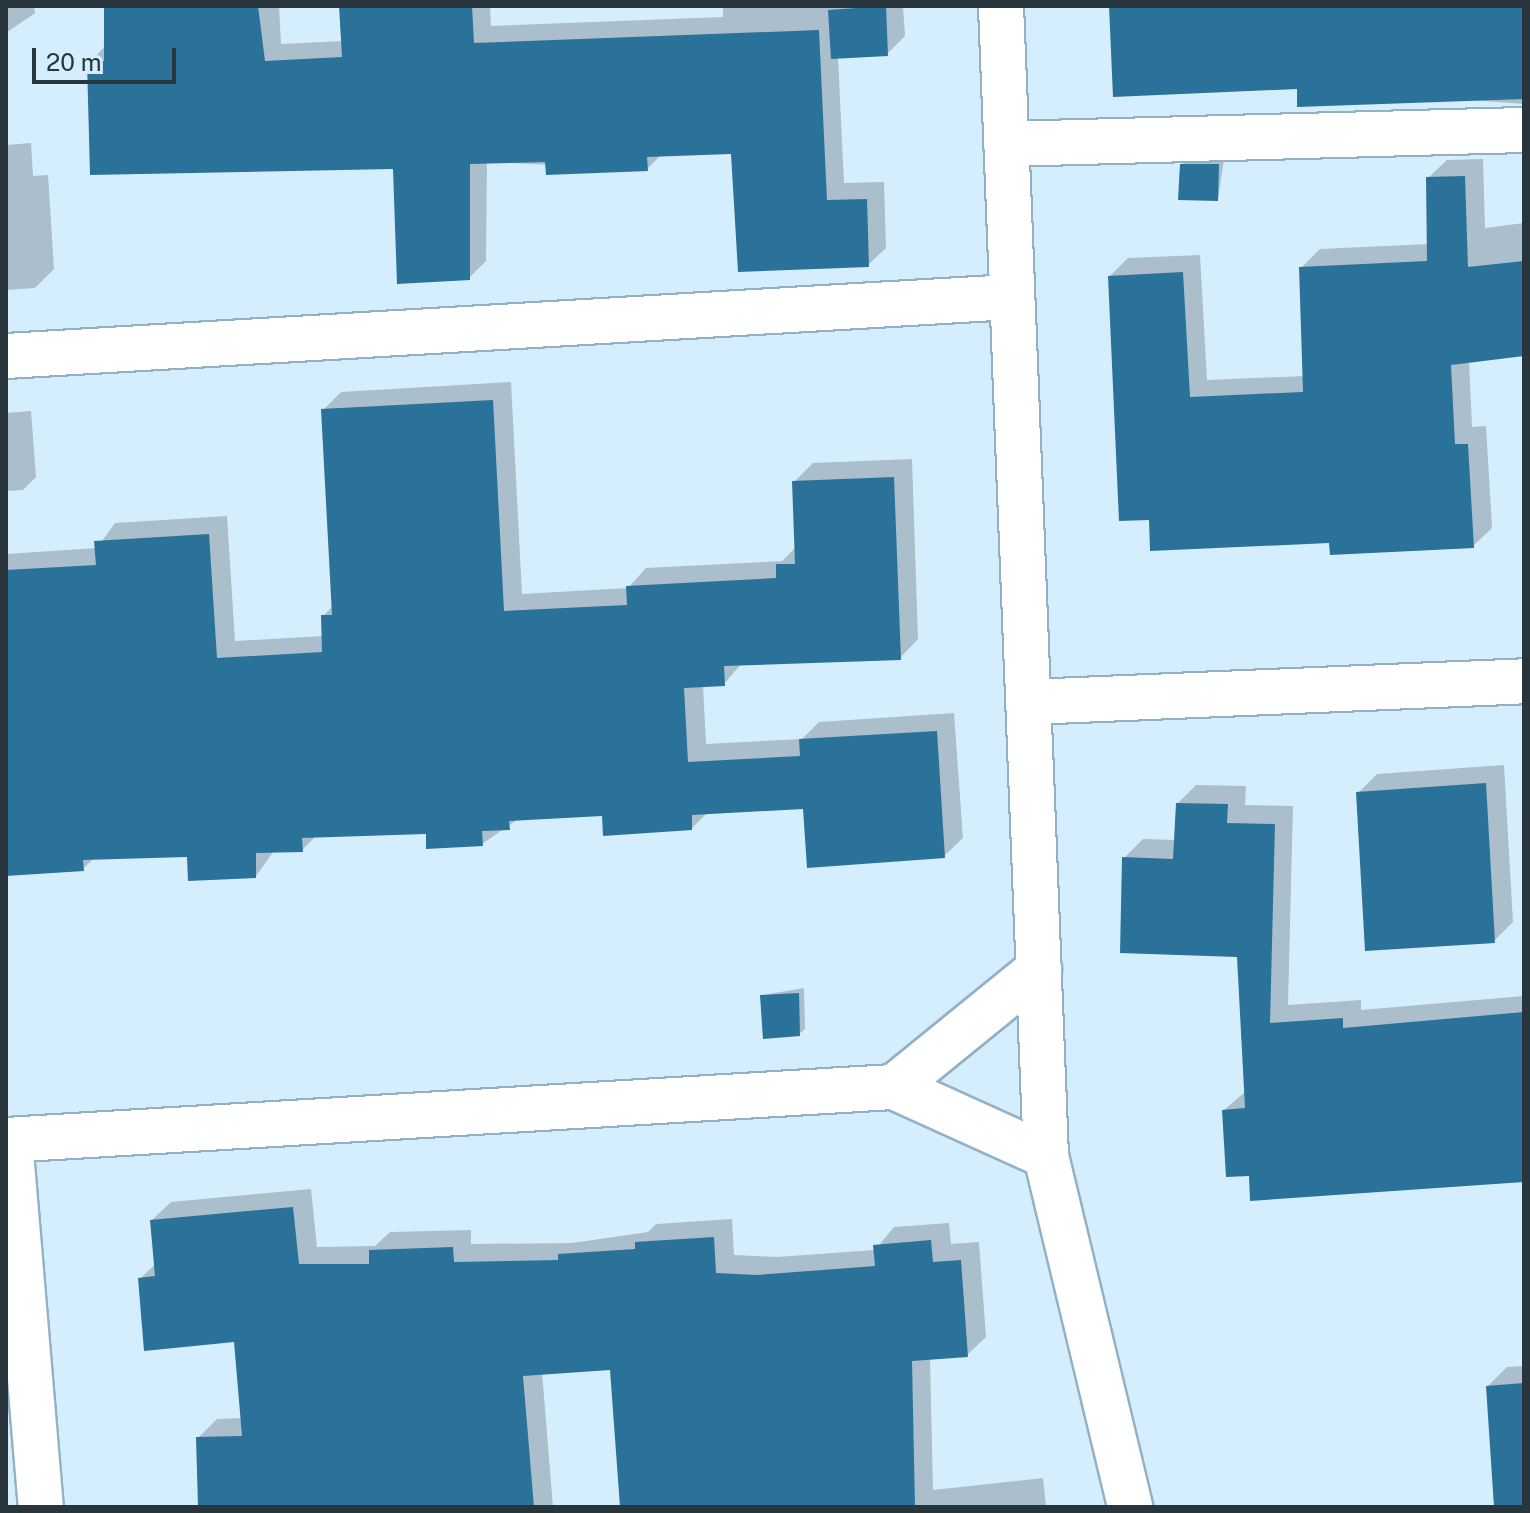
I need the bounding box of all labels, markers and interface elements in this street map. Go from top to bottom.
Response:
scale bar [36,32,180,82]
text: 20 m [46,48,102,76]

